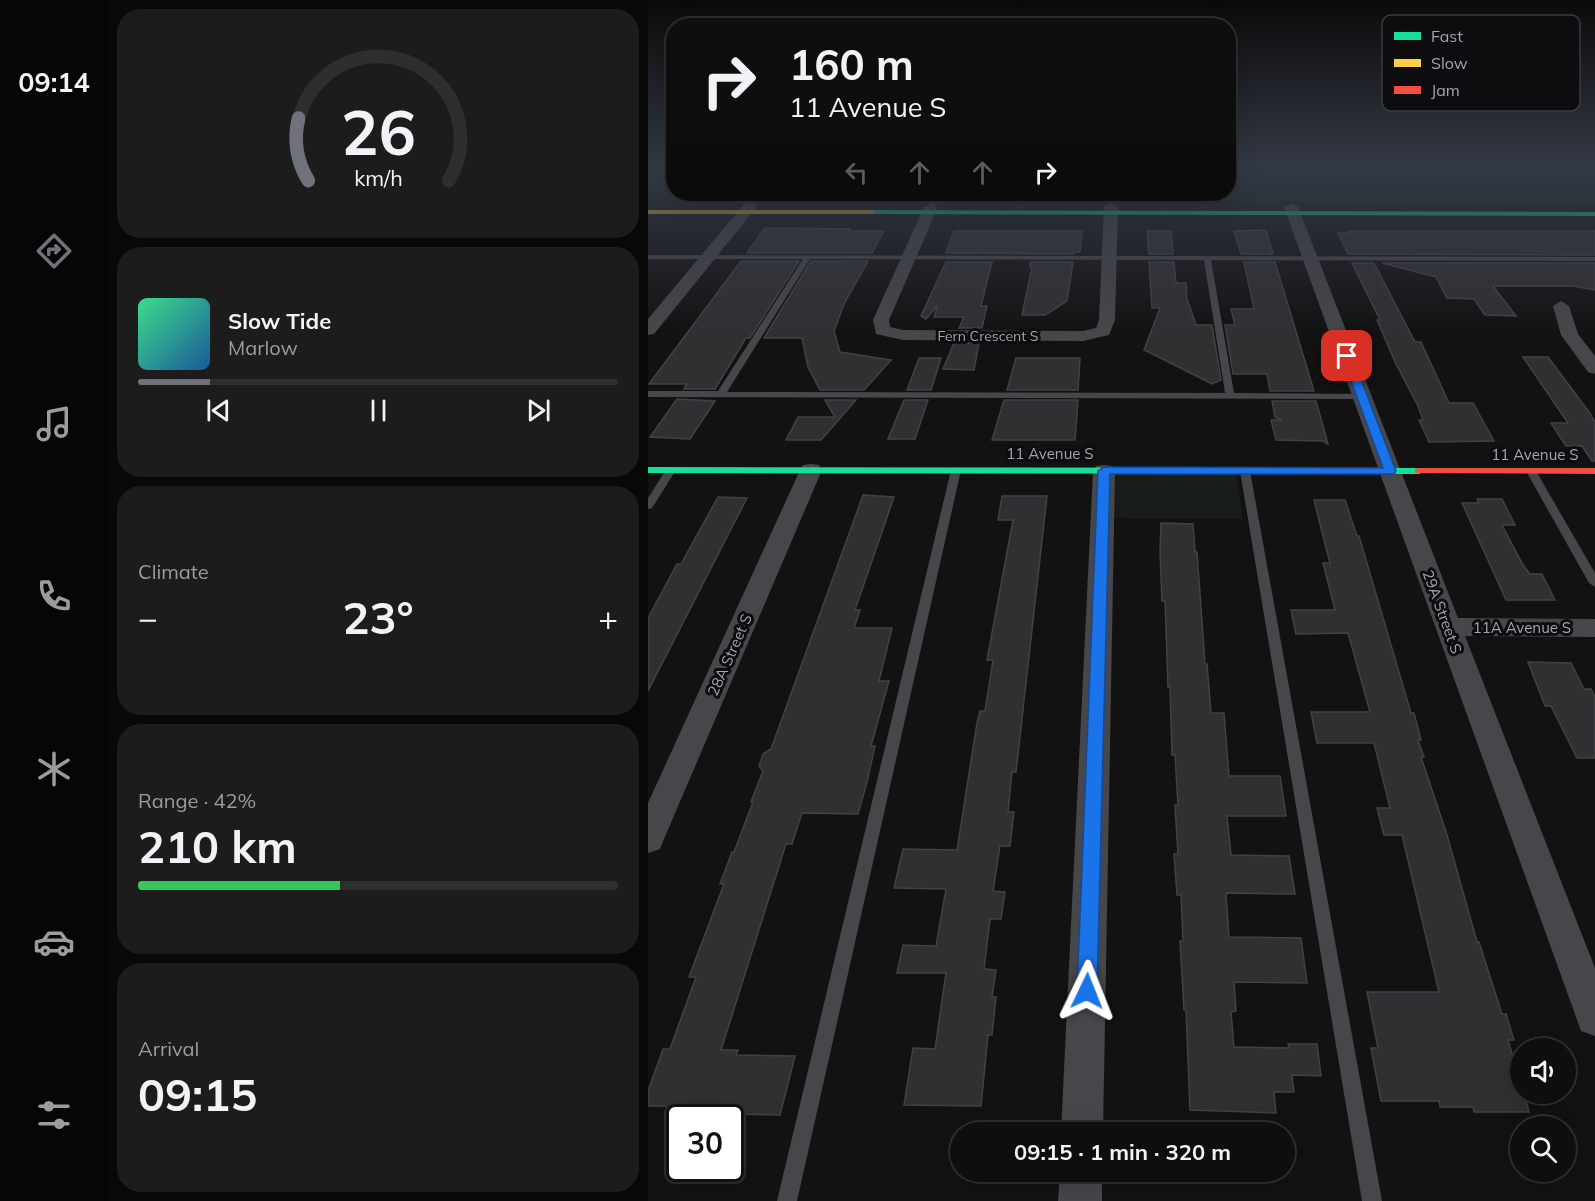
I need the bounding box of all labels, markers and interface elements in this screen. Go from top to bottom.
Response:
legend [1382,15,1580,111]
text: Fast [1431,26,1463,46]
text: 160 m [789,38,914,91]
icon: right [690,42,768,120]
text: Slow [1431,53,1468,73]
text: 09:14 [18,65,90,99]
text: Jam [1431,80,1460,100]
text: 11 Avenue S [789,90,946,124]
text: 26 [341,92,415,171]
icon: left [840,156,873,189]
icon: ahead [903,156,936,189]
icon: ahead [966,156,999,189]
icon: right [1029,156,1062,189]
text: km/h [354,164,402,191]
icon: directions [33,230,75,272]
text: Slow Tide [228,307,331,335]
street label: Fern Crescent S [937,327,1039,345]
pin [1321,330,1372,381]
text: Marlow [228,335,298,360]
icon: arrive [1330,339,1363,372]
icon: previous [202,394,235,427]
icon: pause [362,394,395,427]
icon: next [522,394,555,427]
icon: music [33,403,75,445]
street label: 11 Avenue S [1006,444,1094,463]
street label: 11 Avenue S [1491,445,1579,464]
text: Climate [138,559,209,584]
street label: 29A Street S [1419,567,1466,656]
icon: phone [33,575,75,617]
text: 23° [342,589,414,645]
text: − [138,597,158,638]
text: + [598,597,618,638]
street label: 28A Street S [703,611,756,699]
street label: 11A Avenue S [1473,618,1571,637]
icon: climate [33,748,75,790]
text: Range · 42% [138,788,256,813]
text: 210 km [138,818,297,874]
icon: car [33,921,75,963]
position arrow [1055,959,1119,1023]
text: Arrival [138,1036,199,1061]
map controls [1510,1038,1576,1182]
button: sound [1510,1038,1576,1104]
text: 09:15 [138,1066,257,1122]
icon: filters [33,1094,75,1136]
speed limit sign: 30 [666,1104,744,1182]
button: search [1510,1116,1576,1182]
text: 09:15 · 1 min · 320 m [1014,1138,1231,1166]

